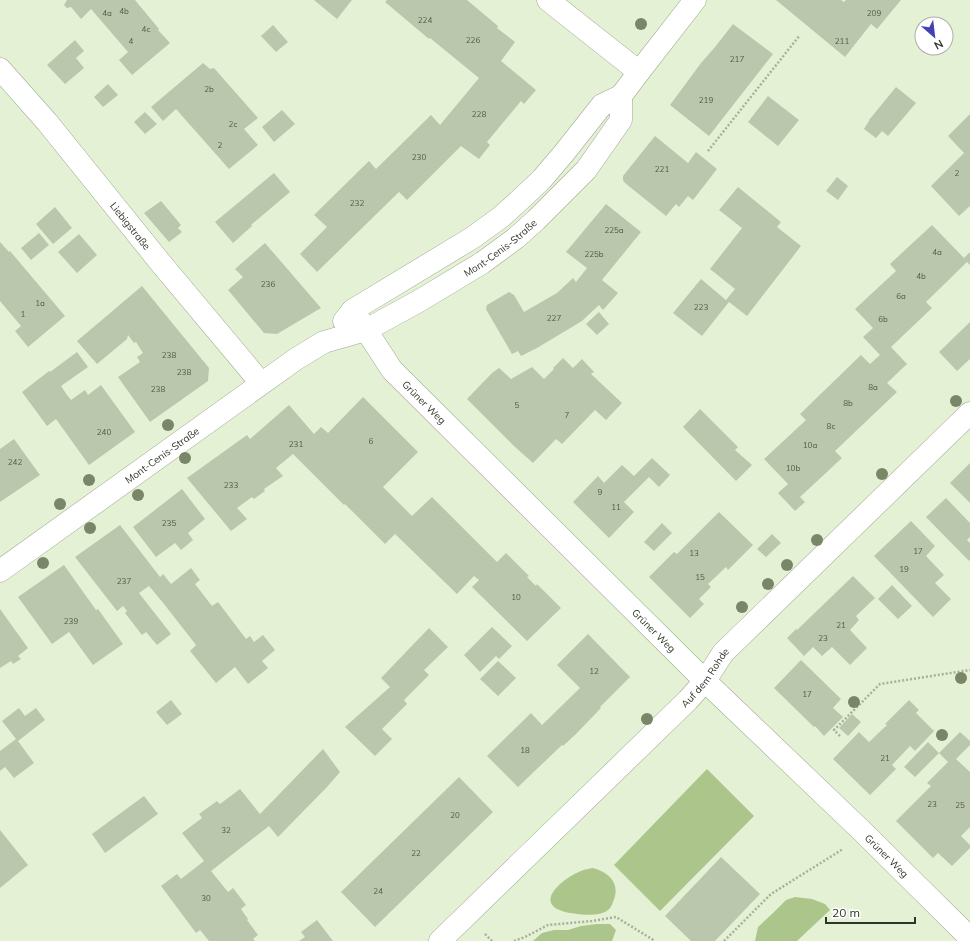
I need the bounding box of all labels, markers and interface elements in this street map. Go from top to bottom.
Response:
house number: 4b [119,6,129,16]
house number: 4a [102,8,112,18]
house number: 209 [867,8,881,18]
house number: 224 [418,15,432,25]
north arrow [914,16,954,56]
house number: 4c [142,24,150,34]
house number: 226 [466,35,480,45]
house number: 4 [129,36,134,46]
house number: 211 [835,36,849,46]
text: N [932,37,946,53]
house number: 217 [730,54,744,64]
house number: 2b [204,84,214,94]
house number: 219 [699,95,713,105]
house number: 228 [472,109,486,119]
house number: 2c [229,119,237,129]
house number: 2 [218,140,223,150]
house number: 230 [412,152,426,162]
house number: 221 [655,164,669,174]
house number: 2 [955,168,960,178]
house number: 232 [350,198,364,208]
street label: Liebigstraße [107,199,154,252]
street label: Mont-Cenis-Straße [461,216,539,279]
house number: 225a [604,225,624,235]
house number: 4a [932,247,942,257]
house number: 225b [584,249,604,259]
house number: 4b [916,271,926,281]
house number: 236 [261,279,275,289]
house number: 6a [896,291,906,301]
house number: 1a [35,298,45,308]
house number: 223 [694,302,708,312]
house number: 1 [21,309,26,319]
house number: 227 [547,313,561,323]
house number: 6b [878,314,888,324]
house number: 238 [162,350,176,360]
house number: 238 [177,367,191,377]
street label: Grüner Weg [400,378,449,426]
house number: 8a [868,382,878,392]
house number: 238 [151,384,165,394]
house number: 8b [843,398,853,408]
house number: 5 [515,400,520,410]
house number: 7 [565,410,570,420]
house number: 8c [827,421,835,431]
street label: Mont-Cenis-Straße [122,424,201,486]
house number: 240 [97,427,111,437]
house number: 6 [369,436,374,446]
house number: 231 [289,439,303,449]
house number: 10a [803,440,817,450]
house number: 242 [8,457,22,467]
house number: 10b [786,463,800,473]
house number: 233 [224,480,238,490]
house number: 9 [598,487,603,497]
house number: 11 [611,502,621,512]
house number: 235 [162,518,176,528]
house number: 17 [913,546,923,556]
house number: 13 [689,548,699,558]
house number: 19 [899,564,909,574]
house number: 15 [695,572,705,582]
house number: 237 [117,576,131,586]
house number: 10 [511,592,521,602]
street label: Grüner Weg [629,606,679,655]
house number: 239 [64,616,78,626]
house number: 21 [836,620,846,630]
house number: 23 [818,633,828,643]
street label: Auf dem Rohde [678,645,731,710]
house number: 12 [589,666,599,676]
house number: 17 [802,689,812,699]
house number: 18 [520,745,530,755]
house number: 21 [880,753,890,763]
house number: 23 [927,799,937,809]
house number: 25 [955,800,965,810]
house number: 20 [450,810,460,820]
house number: 32 [221,825,231,835]
street label: Grüner Weg [862,831,911,880]
house number: 22 [411,848,421,858]
house number: 24 [373,886,383,896]
house number: 30 [201,893,211,903]
scale bar [826,899,915,925]
text: 20 m [832,905,860,920]

